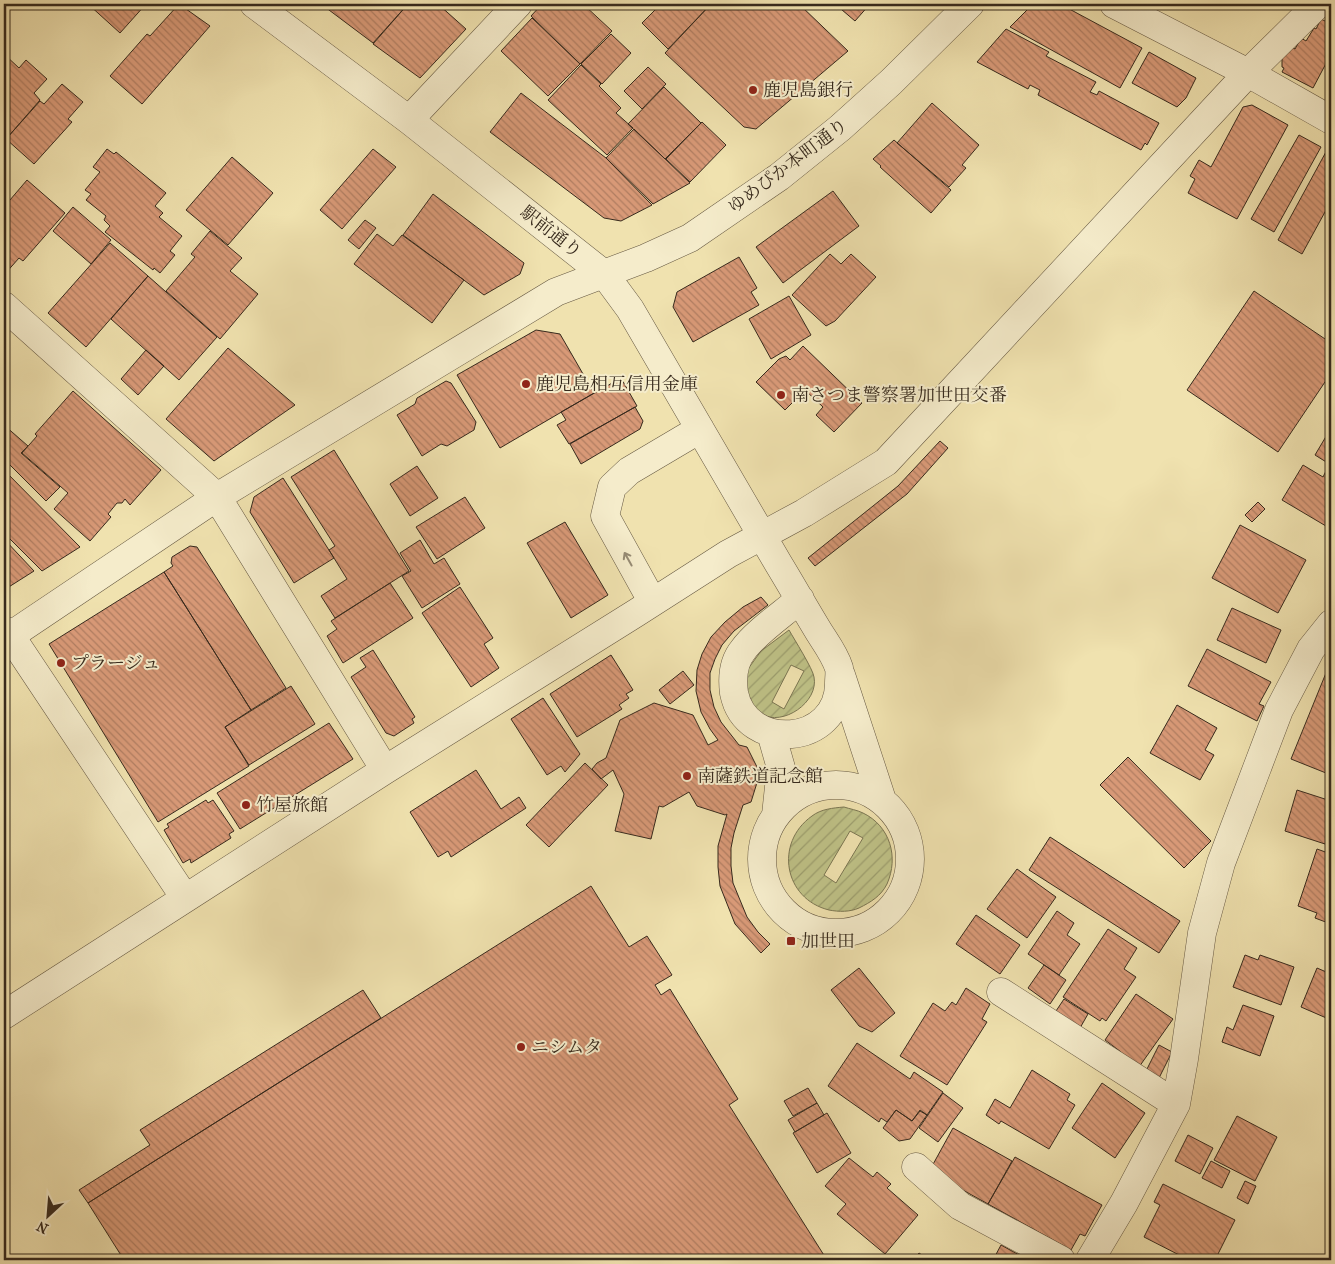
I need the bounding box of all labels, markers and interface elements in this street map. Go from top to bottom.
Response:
place label: 鹿児島銀行 [763,80,853,101]
marker: 鹿児島銀行 [747,84,759,96]
street label: ゆめぴか本町通り [724,114,852,218]
street label: 駅前通り [516,202,586,262]
place label: 鹿児島相互信用金庫 [536,374,698,395]
marker: 鹿児島相互信用金庫 [520,378,532,390]
place label: 南さつま警察署加世田交番 [791,385,1007,406]
marker: 南さつま警察署加世田交番 [775,389,787,401]
one-way arrow [623,552,633,566]
place label: プラージュ [71,653,160,674]
marker: プラージュ [55,657,67,669]
place label: 南薩鉄道記念館 [697,766,823,787]
marker: 南薩鉄道記念館 [681,770,693,782]
place label: 竹屋旅館 [256,795,328,816]
marker: 竹屋旅館 [240,799,252,811]
place label: 加世田 [801,931,855,952]
marker: 加世田 [785,935,797,947]
place label: ニシムタ [531,1037,602,1058]
marker: ニシムタ [515,1041,527,1053]
north arrow [22,1192,72,1242]
text: N [34,1217,51,1237]

